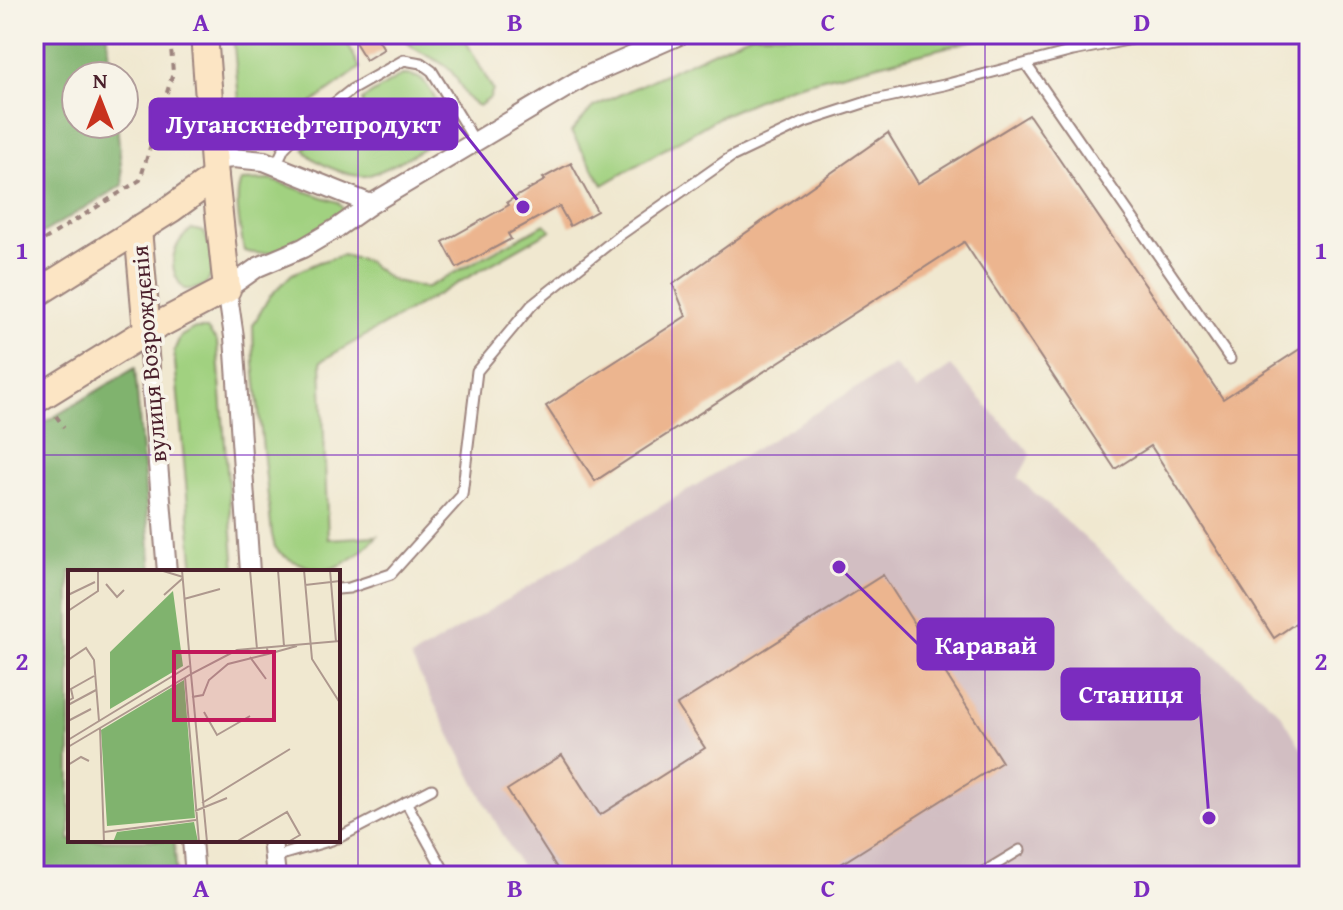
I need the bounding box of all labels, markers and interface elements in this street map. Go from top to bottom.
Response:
text: A [193,2,210,41]
text: B [507,2,523,41]
text: C [821,2,835,41]
text: D [1134,2,1150,41]
north arrow [60,60,140,140]
text: N [93,64,108,96]
callout: Луганскнефтепродукт [150,99,457,149]
text: Луганскнефтепродукт [165,104,441,143]
text: 1 [15,230,29,269]
text: 1 [1314,230,1328,269]
street label: вулиця Возрождєнія [122,244,175,464]
inset map [68,570,340,842]
callout: Каравай [918,619,1053,669]
text: Каравай [935,625,1037,664]
text: 2 [15,641,29,680]
text: 2 [1314,641,1328,680]
callout: Станиця [1062,669,1199,719]
text: Станиця [1079,674,1183,713]
text: A [193,868,210,907]
text: B [507,868,523,907]
text: C [821,868,835,907]
text: D [1134,868,1150,907]

